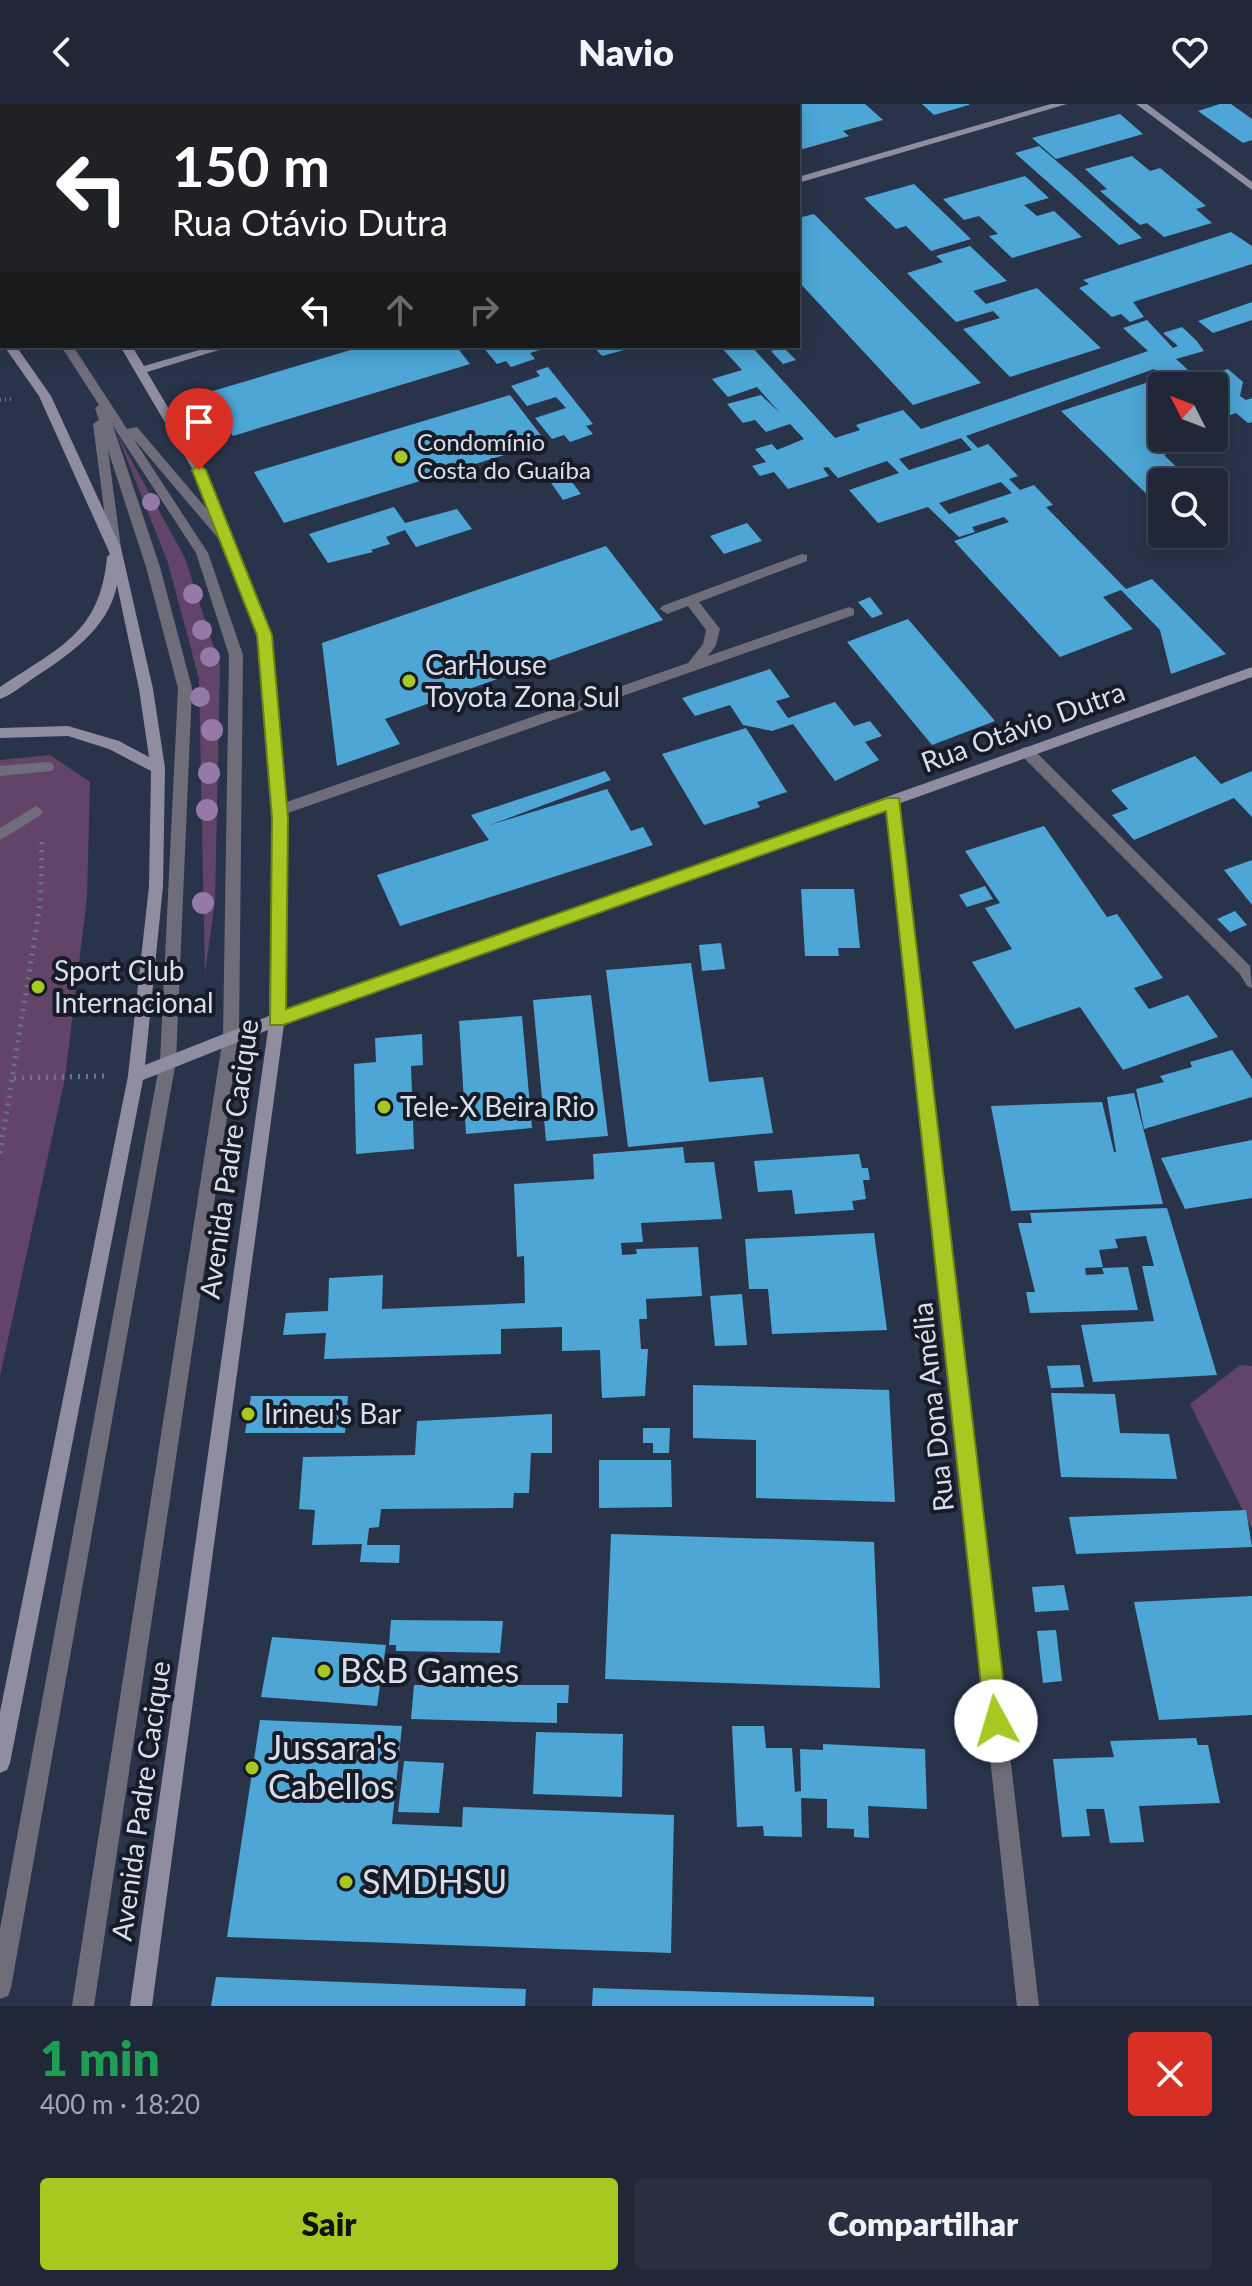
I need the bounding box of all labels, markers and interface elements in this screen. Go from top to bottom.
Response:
icon: back [40,30,84,74]
text: Navio [578,30,674,74]
icon: heart [1168,30,1212,74]
text: 150 m [172,132,330,199]
icon: left [40,136,144,240]
text: Rua Otávio Dutra [172,200,448,244]
icon: left [294,288,338,332]
icon: ahead [378,288,422,332]
icon: right [462,288,506,332]
north arrow [1148,372,1228,452]
map controls [1148,372,1228,548]
pin [165,388,233,470]
icon: arrive [177,400,221,444]
place label: Condomínio Costa do Guaíba [417,427,591,484]
marker: Condomínio Costa do Guaíba [392,448,410,466]
button: search [1148,468,1228,548]
place label: CarHouse Toyota Zona Sul [425,647,620,713]
marker: CarHouse Toyota Zona Sul [400,672,418,690]
street label: Rua Otávio Dutra [916,673,1129,779]
place label: Sport Club Internacional [54,953,214,1019]
marker: Sport Club Internacional [29,978,47,996]
street label: Avenida Padre Cacique [192,1017,264,1301]
place label: Tele-X Beira Rio [400,1089,595,1123]
marker: Tele-X Beira Rio [375,1098,393,1116]
street label: Rua Dona Amélia [904,1301,960,1513]
place label: Irineu's Bar [264,1396,401,1430]
marker: Irineu's Bar [239,1405,257,1423]
place label: B&B Games [340,1649,519,1690]
street label: Avenida Padre Cacique [104,1659,176,1943]
marker: B&B Games [315,1662,333,1680]
position arrow [954,1679,1038,1763]
place label: Jussara's Cabellos [268,1726,397,1806]
marker: Jussara's Cabellos [243,1759,261,1777]
place label: SMDHSU [362,1860,507,1901]
marker: SMDHSU [337,1873,355,1891]
text: 1 min [40,2029,160,2086]
button: close [1128,2032,1212,2116]
text: 400 m · 18:20 [40,2088,200,2120]
button: Sair [40,2178,618,2270]
button: Compartilhar [634,2178,1212,2270]

